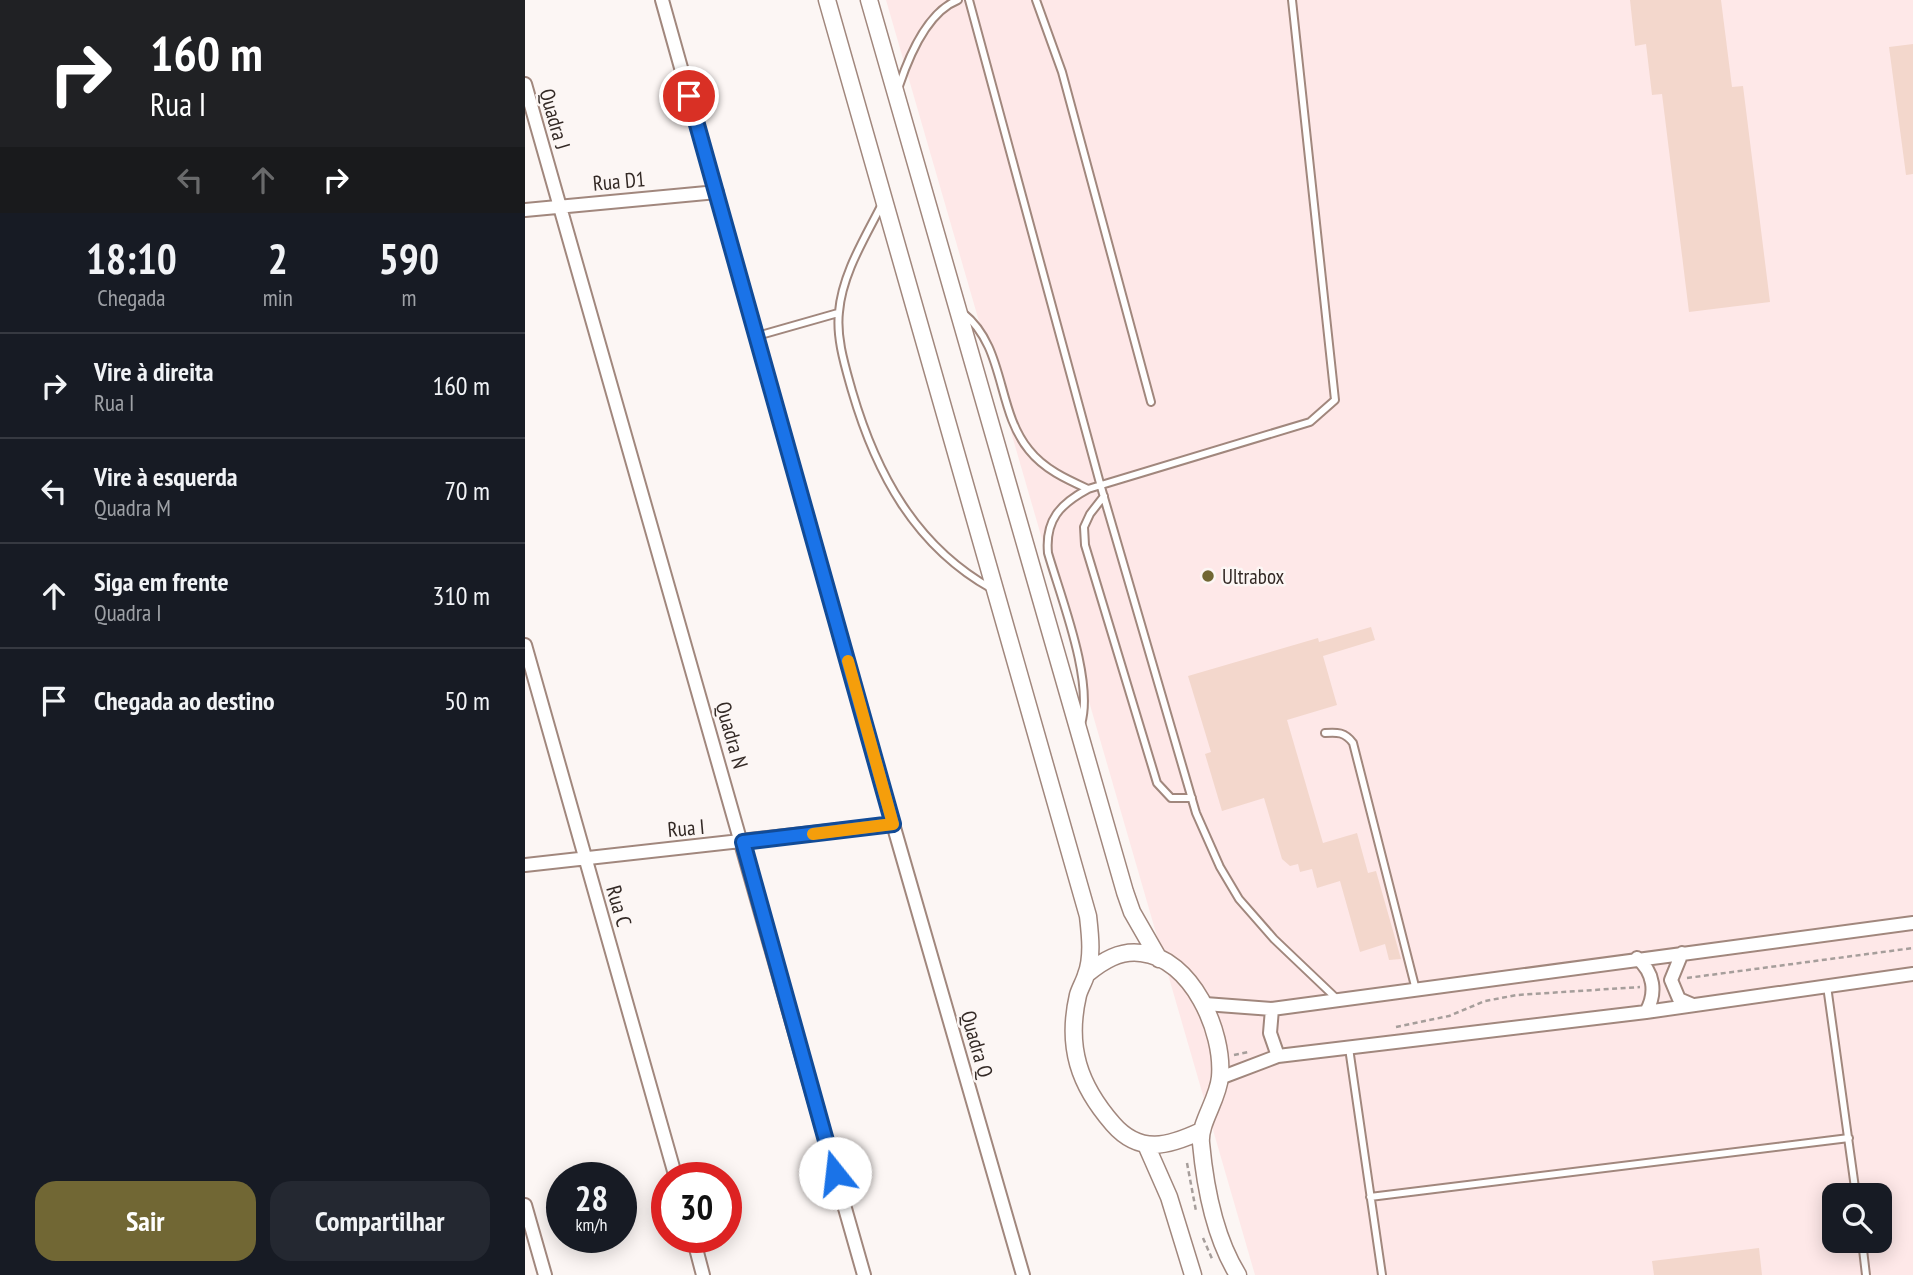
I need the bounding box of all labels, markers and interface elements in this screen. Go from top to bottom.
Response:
text: 160 m [150,21,263,85]
icon: right [35,28,126,119]
pin [659,66,719,126]
icon: arrive [670,77,708,115]
text: Rua I [150,83,206,125]
street label: Quadra J [534,86,576,152]
icon: left [171,161,209,199]
icon: ahead [244,161,282,199]
icon: right [317,161,355,199]
street label: Rua D1 [592,165,646,197]
text: 18:10 [86,231,177,286]
text: 2 [268,231,288,286]
text: 590 [379,231,439,286]
text: Chegada [97,283,166,312]
text: min [263,283,293,312]
text: m [401,283,416,312]
text: Vire à direita [94,355,213,388]
icon: right [35,367,73,405]
text: 160 m [432,369,490,402]
text: Rua I [94,388,134,417]
text: Vire à esquerda [94,460,237,493]
icon: left [35,472,73,510]
text: 70 m [444,474,490,507]
text: Quadra M [94,493,171,522]
place label: Ultrabox [1222,563,1285,590]
text: Siga em frente [94,565,229,598]
marker: Ultrabox [1200,568,1216,584]
icon: ahead [35,577,73,615]
text: 310 m [432,579,490,612]
text: Quadra I [94,598,162,627]
icon: arrive [35,682,73,720]
text: Chegada ao destino [94,684,275,717]
text: 50 m [444,684,490,717]
street label: Quadra N [710,699,754,771]
street label: Rua I [666,813,706,843]
street label: Rua C [600,882,638,930]
street label: Quadra Q [955,1007,1000,1081]
position arrow [798,1136,872,1210]
speed limit sign: 30 [651,1162,742,1253]
text: 28 [575,1175,608,1221]
button: Sair [35,1181,256,1261]
button: Compartilhar [270,1181,490,1261]
map controls [1822,1183,1892,1253]
button: search [1822,1183,1892,1253]
text: km/h [576,1213,607,1236]

